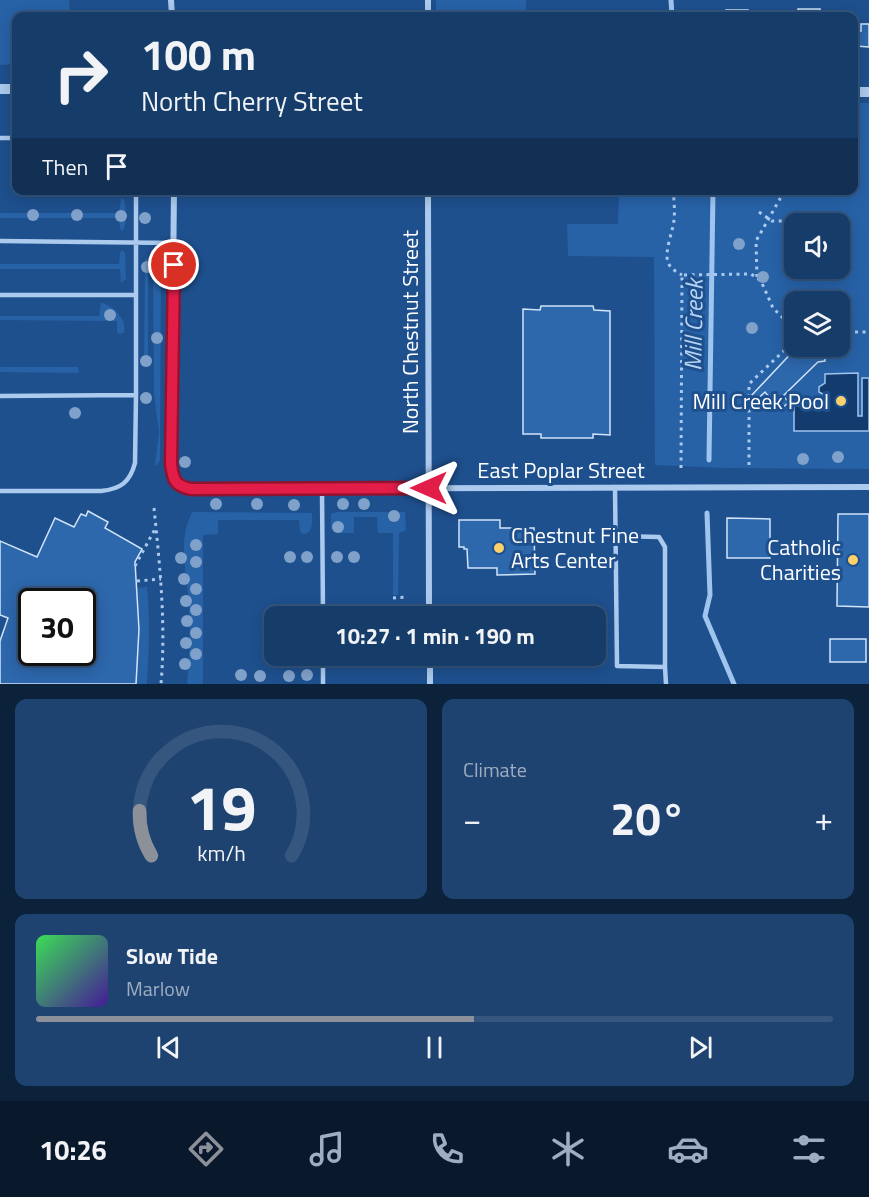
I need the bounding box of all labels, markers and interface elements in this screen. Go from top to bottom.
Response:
text: 100 m [141,22,256,86]
icon: right [42,36,120,114]
text: North Cherry Street [141,80,363,121]
text: Then [42,150,88,184]
icon: arrive [100,150,133,183]
map controls [784,213,850,357]
button: sound [784,213,850,279]
street label: North Chestnut Street [393,230,427,434]
pin [148,239,199,290]
icon: arrive [157,248,190,281]
water label: Mill Creek [674,276,712,371]
button: layers [784,291,850,357]
place label: Mill Creek Pool [693,384,829,418]
marker: Mill Creek Pool [834,394,848,408]
street label: East Poplar Street [477,453,645,487]
position arrow [397,456,461,520]
place label: Chestnut Fine Arts Center [511,518,639,577]
place label: Catholic Charities [760,530,841,589]
marker: Chestnut Fine Arts Center [492,541,506,555]
marker: Catholic Charities [846,553,860,567]
speed limit sign: 30 [18,588,96,666]
text: 10:27 · 1 min · 190 m [335,619,535,653]
text: Climate [463,754,527,785]
text: 19 [186,759,256,854]
text: 20° [610,784,686,852]
text: − [463,794,481,844]
text: + [815,794,833,844]
text: km/h [197,837,245,869]
text: Slow Tide [126,939,218,973]
text: Marlow [126,973,190,1004]
icon: previous [152,1031,185,1064]
icon: pause [418,1031,451,1064]
icon: next [684,1031,717,1064]
icon: directions [185,1128,227,1170]
icon: music [306,1128,348,1170]
icon: phone [426,1128,468,1170]
icon: climate [547,1128,589,1170]
icon: car [667,1128,709,1170]
icon: filters [788,1128,830,1170]
text: 10:26 [39,1129,107,1170]

